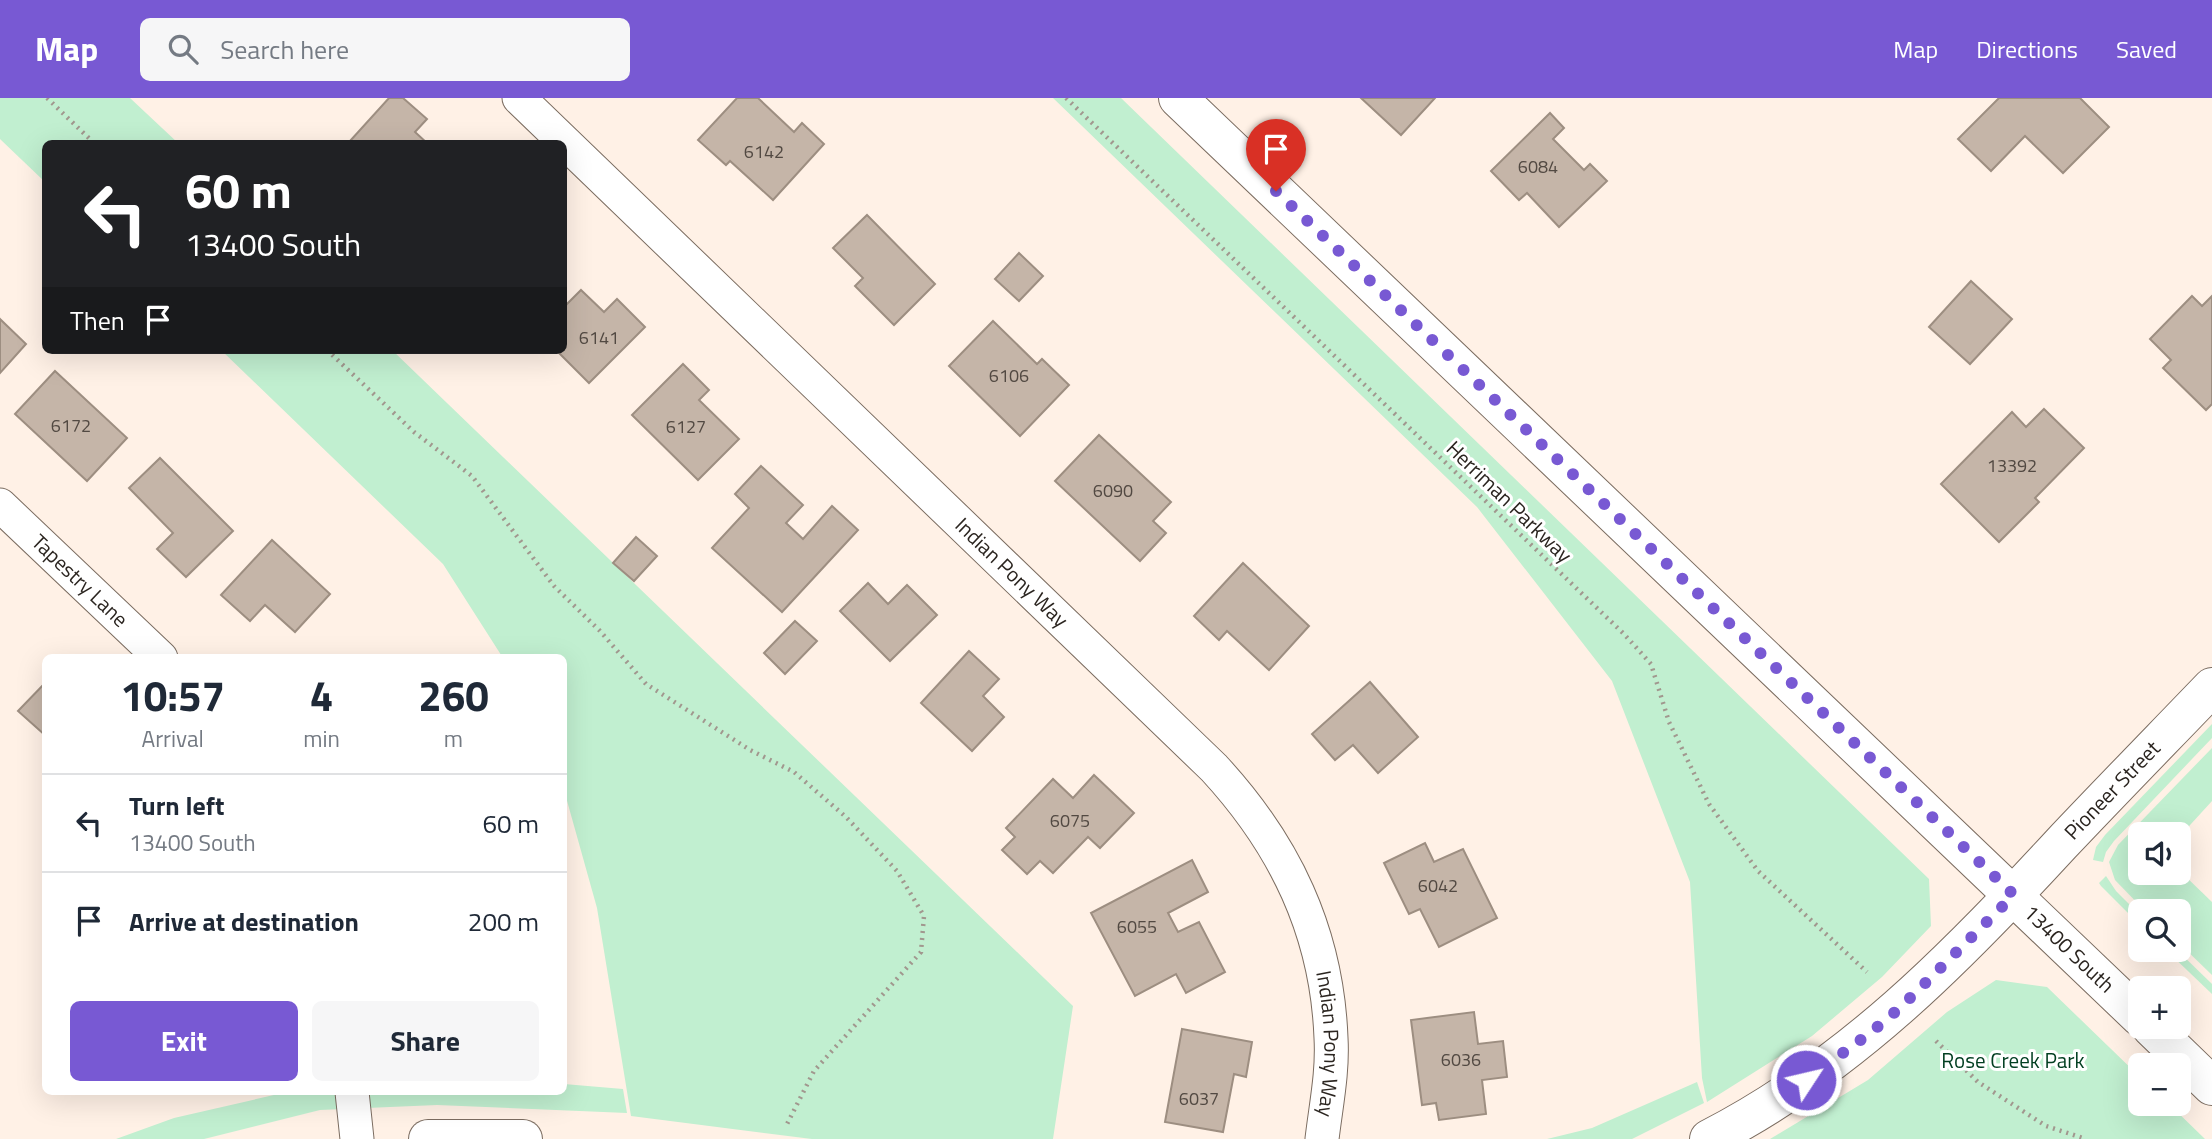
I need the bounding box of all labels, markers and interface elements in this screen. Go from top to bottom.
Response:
search box [140,18,630,81]
text: Map [35,24,98,74]
icon: search [164,30,202,68]
text: Search here [220,30,349,69]
text: Map [1893,31,1938,67]
text: Directions [1976,31,2078,67]
text: Saved [2116,31,2177,67]
pin [1246,119,1306,191]
icon: arrive [1257,130,1295,168]
house number: 6142 [744,138,784,165]
text: 60 m [185,152,292,227]
house number: 6084 [1518,153,1558,180]
icon: left [70,168,161,259]
text: 13400 South [185,220,361,268]
text: Then [70,301,125,340]
icon: arrive [139,301,177,339]
house number: 6141 [579,324,619,351]
house number: 6106 [989,362,1029,389]
house number: 6172 [51,412,91,439]
house number: 6127 [666,413,706,440]
street label: Herriman Parkway [1439,433,1580,570]
house number: 13392 [1987,452,2037,479]
house number: 6090 [1093,477,1133,504]
street label: Indian Pony Way [948,510,1076,634]
street label: Tapestry Lane [25,526,136,634]
text: 10:57 [120,663,225,727]
text: 4 [310,663,333,727]
text: 260 [418,663,489,727]
text: Arrival [141,721,204,756]
text: min [303,721,340,756]
text: m [444,721,463,756]
street label: Pioneer Street [2056,732,2168,846]
text: Turn left [129,786,224,825]
icon: left [70,804,108,842]
text: 60 m [482,804,539,843]
house number: 6075 [1050,807,1090,834]
map controls [2128,822,2191,1116]
button: sound [2128,822,2191,885]
text: 13400 South [129,825,256,860]
house number: 6042 [1418,872,1458,899]
street label: 13400 South [2017,897,2122,1000]
button: search [2128,899,2191,962]
icon: arrive [70,902,108,940]
text: Arrive at destination [129,902,359,941]
text: 200 m [468,902,539,941]
house number: 6055 [1117,913,1157,940]
street label: Indian Pony Way [1308,968,1348,1119]
button: + [2128,976,2191,1039]
button: Exit [70,1001,298,1081]
button: Share [312,1001,539,1081]
position arrow [1769,1043,1843,1117]
park label: Rose Creek Park [1941,1044,2085,1076]
house number: 6036 [1441,1046,1481,1073]
button: − [2128,1053,2191,1116]
house number: 6037 [1179,1085,1219,1112]

